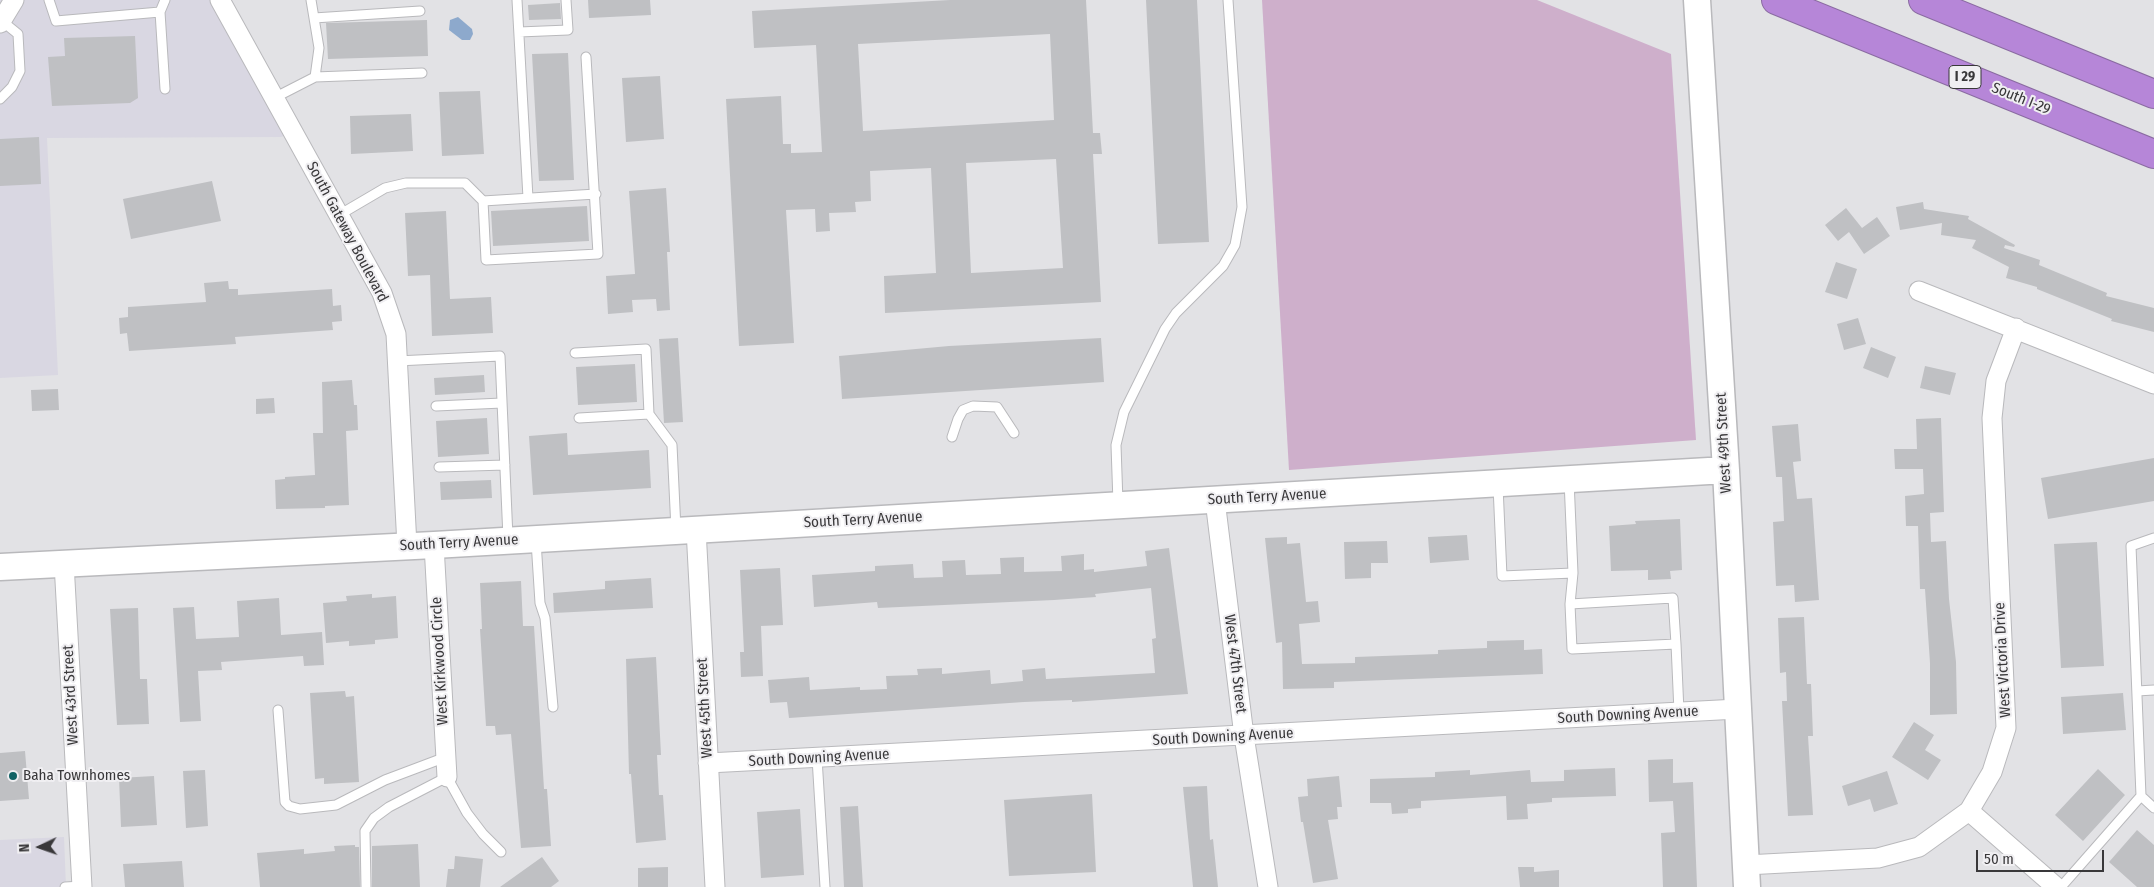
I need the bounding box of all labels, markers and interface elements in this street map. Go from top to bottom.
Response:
road number: I 29 [1949,66,1981,88]
street label: South I-29 [1989,79,2053,119]
street label: South Gateway Boulevard [302,159,392,305]
street label: West 49th Street [1712,392,1736,494]
street label: South Terry Avenue [1207,485,1327,509]
street label: South Terry Avenue [803,508,923,532]
street label: South Terry Avenue [399,531,519,555]
street label: West Kirkwood Circle [428,596,452,726]
street label: West Victoria Drive [1991,602,2015,718]
street label: West 47th Street [1220,613,1250,715]
street label: West 43rd Street [59,644,83,746]
street label: West 45th Street [693,657,717,759]
street label: South Downing Avenue [1557,702,1699,728]
street label: South Downing Avenue [1152,724,1294,750]
street label: South Downing Avenue [748,745,890,771]
place label: Baha Townhomes [23,767,130,785]
marker: Baha Townhomes [7,770,19,782]
north arrow [15,822,65,872]
scale bar [1979,840,2106,872]
text: N [16,843,33,852]
text: 50 m [1984,850,2014,868]

